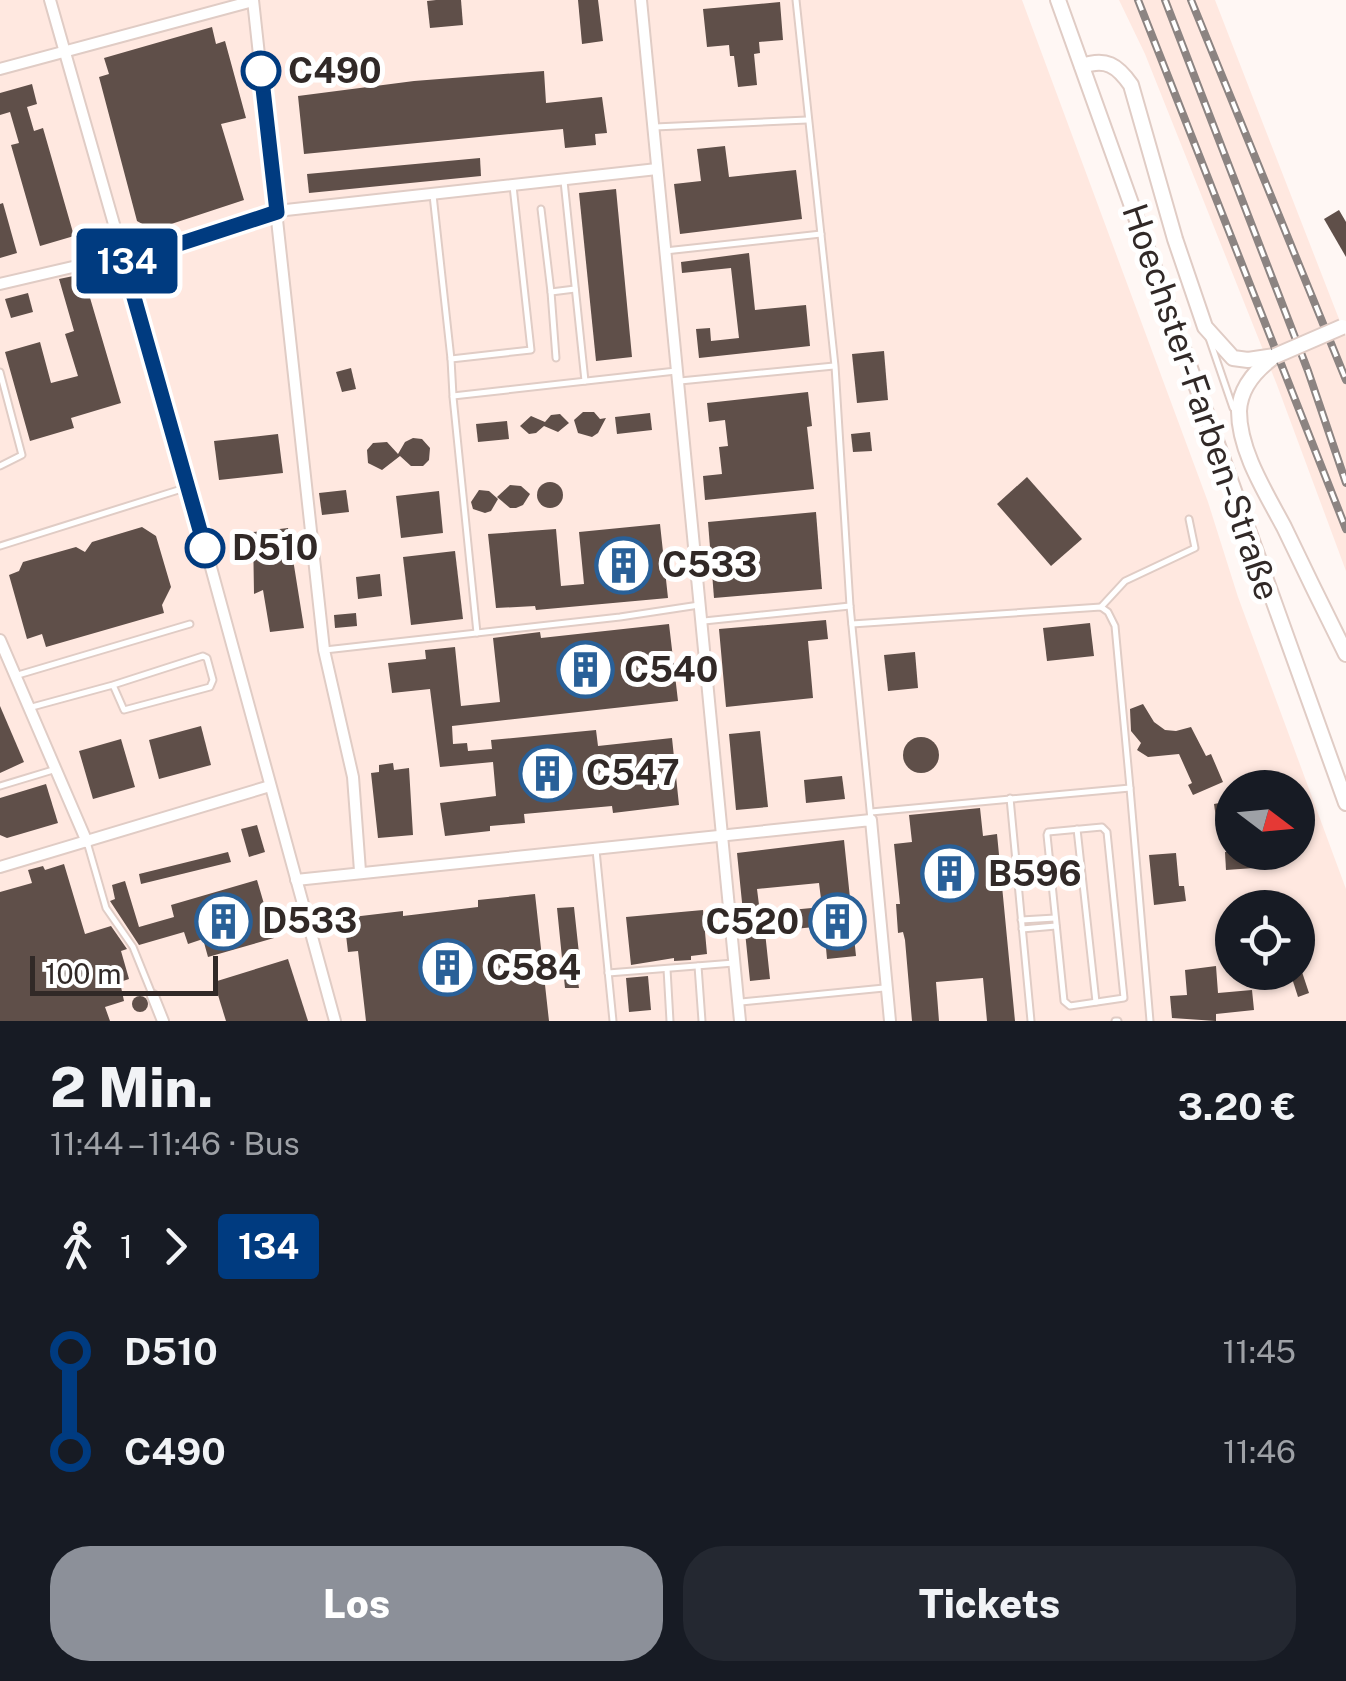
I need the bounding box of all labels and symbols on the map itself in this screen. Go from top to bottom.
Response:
place label: C490 [288,50,382,91]
marker: C490 [242,52,280,90]
street label: Hoechster-Farben-Straße [1114,198,1289,605]
line badge: 134 [70,228,184,294]
place label: D510 [232,527,318,568]
marker: D510 [186,529,224,567]
building icon: C533 [593,535,653,595]
place label: C533 [662,544,757,585]
building icon: C540 [555,640,615,700]
place label: C540 [624,649,718,690]
building icon: C547 [517,743,577,803]
place label: C547 [586,752,680,793]
north arrow [1215,770,1315,870]
building icon: B596 [919,844,979,904]
place label: B596 [988,853,1082,894]
building icon: D533 [193,891,253,951]
building icon: C520 [808,892,868,952]
place label: D533 [262,900,357,941]
place label: C520 [705,901,799,942]
building icon: C584 [417,938,477,998]
place label: C584 [486,947,581,988]
scale bar [30,951,218,996]

